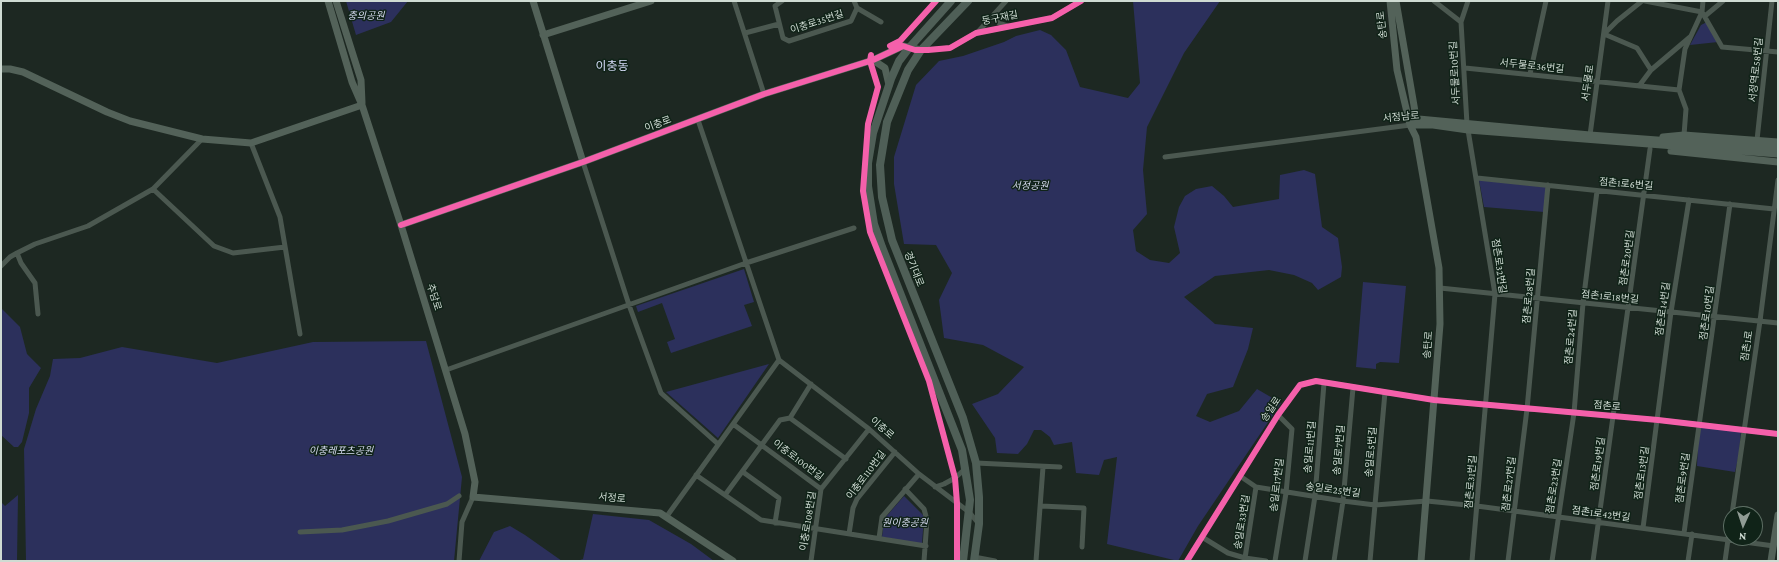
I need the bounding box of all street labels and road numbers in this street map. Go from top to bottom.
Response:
street label: 이충로35번길 [789,8,845,36]
street label: 둥구재길 [981,9,1019,27]
street label: 송탄로 [1375,11,1389,39]
street label: 서정역로58번길 [1747,37,1765,103]
street label: 서두물로10번길 [1447,41,1463,105]
street label: 서두물로36번길 [1499,57,1565,75]
street label: 서두물로 [1579,64,1597,102]
street label: 서정남로 [1382,109,1420,125]
street label: 이충로 [643,114,673,134]
street label: 점촌1로6번길 [1598,176,1654,192]
street label: 점촌로20번길 [1617,229,1637,287]
street label: 점촌로32번길 [1489,238,1509,294]
street label: 경기대로 [902,250,926,288]
street label: 점촌로28번길 [1521,268,1537,324]
street label: 점촌로14번길 [1653,281,1673,337]
street label: 추담로 [424,282,444,312]
street label: 점촌로10번길 [1697,285,1717,341]
street label: 점촌1로18번길 [1581,288,1639,306]
street label: 점촌로24번길 [1563,309,1579,365]
street label: 점촌1로 [1739,330,1755,362]
street label: 송탄로 [1421,331,1435,359]
street label: 송일로 [1258,394,1284,424]
street label: 점촌로 [1593,399,1621,413]
street label: 이충로 [868,414,896,442]
street label: 송일로11번길 [1302,420,1318,474]
street label: 송일로7번길 [1331,424,1347,476]
street label: 송일로5번길 [1363,426,1379,478]
street label: 점촌로19번길 [1588,436,1608,492]
street label: 이충로100번길 [770,437,826,483]
street label: 점촌로13번길 [1632,445,1652,501]
street label: 이충로110번길 [844,448,888,502]
street label: 점촌로9번길 [1674,452,1692,504]
street label: 점촌로31번길 [1463,455,1479,509]
street label: 점촌로27번길 [1500,456,1518,512]
street label: 송일로17번길 [1268,458,1286,512]
street label: 점촌로23번길 [1544,458,1564,514]
street label: 송일로25번길 [1305,480,1361,500]
street label: 이충로108번길 [797,490,819,552]
street label: 서정로 [598,491,626,505]
street label: 송일로33번길 [1232,494,1252,550]
street label: 점촌1로42번길 [1571,504,1631,524]

